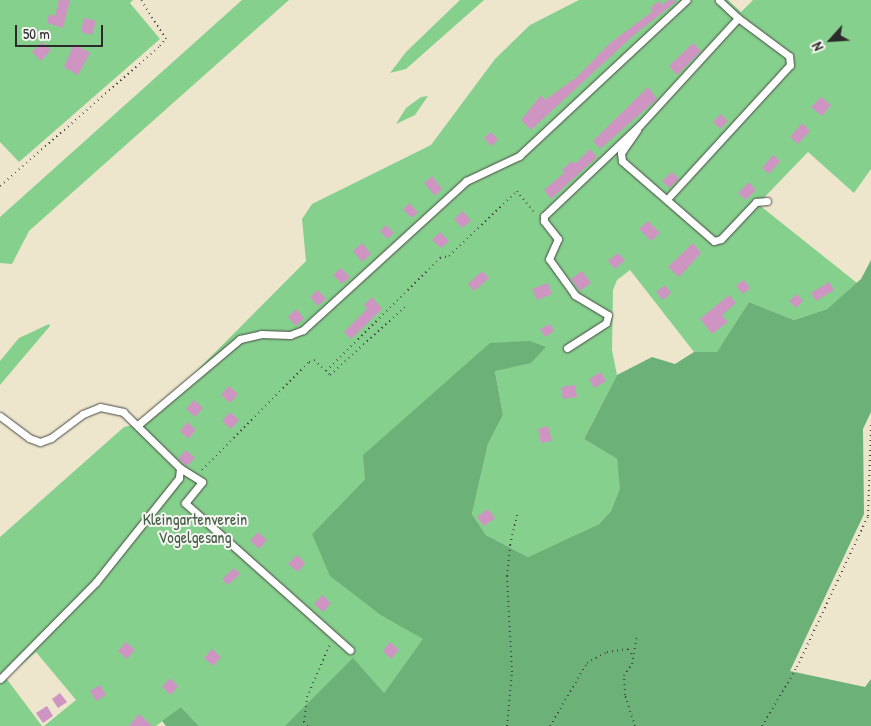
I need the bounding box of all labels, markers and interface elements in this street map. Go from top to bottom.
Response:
scale bar [18,15,105,47]
north arrow [806,15,856,65]
text: 50 m [23,23,50,44]
text: N [807,39,827,54]
park label: Kleingartenverein Vogelgesang [143,509,247,547]

